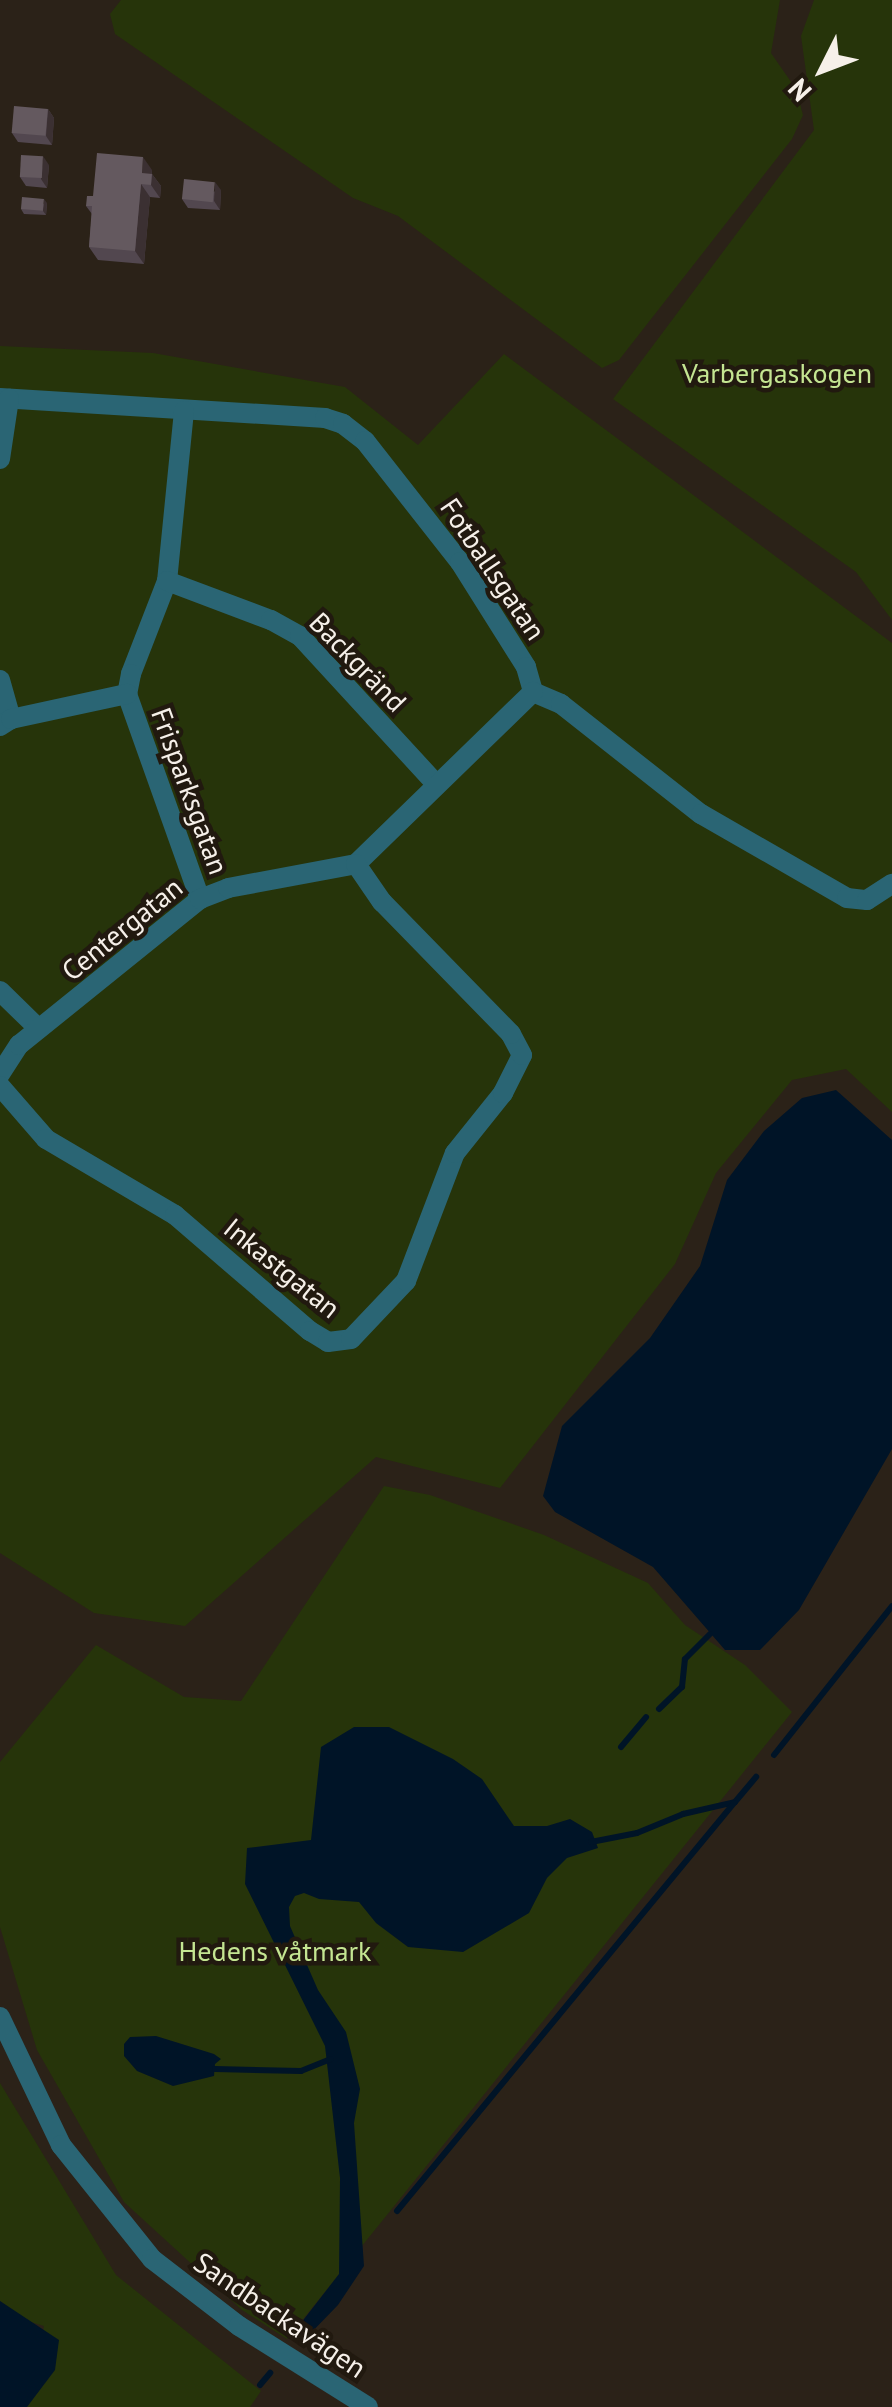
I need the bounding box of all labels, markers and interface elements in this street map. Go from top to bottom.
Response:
north arrow [772,20,872,120]
text: N [779,71,819,110]
park label: Varbergaskogen [682,356,872,390]
street label: Fotballsgatan [433,492,553,646]
street label: Backgränd [303,605,413,719]
street label: Frisparksgatan [144,703,236,879]
street label: Centergatan [55,870,189,988]
street label: Inkastgatan [217,1211,347,1325]
park label: Hedens våtmark [178,1934,372,1968]
street label: Sandbackavägen [188,2245,372,2385]

